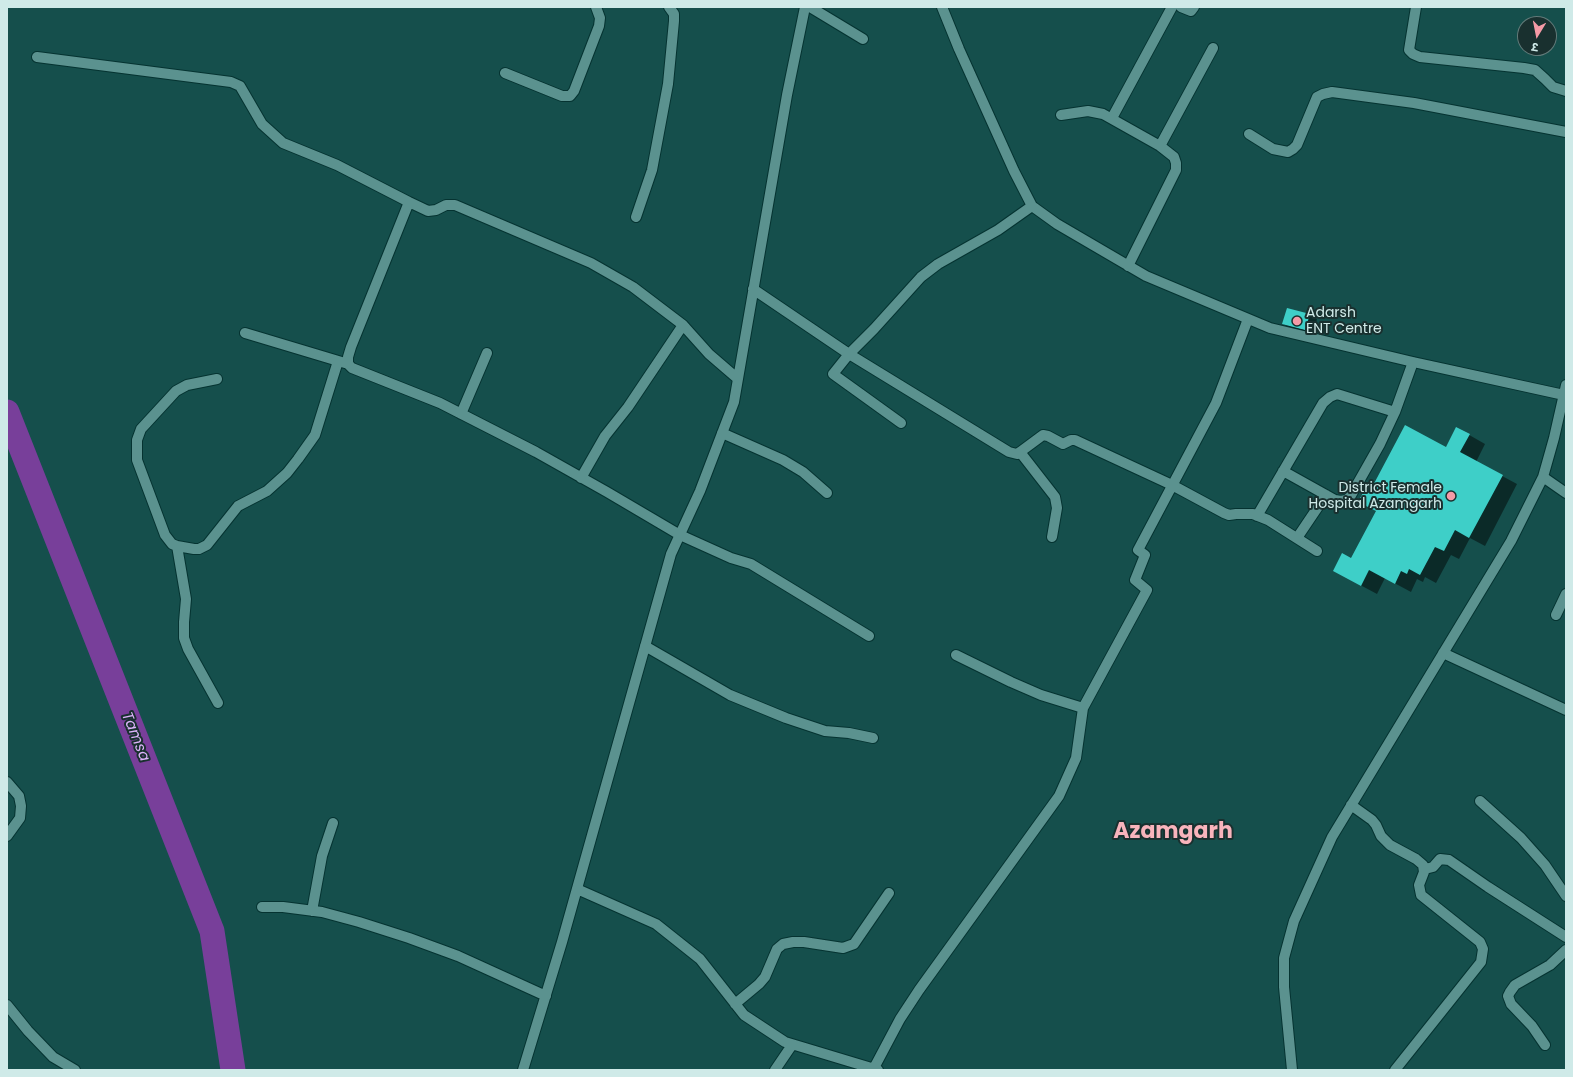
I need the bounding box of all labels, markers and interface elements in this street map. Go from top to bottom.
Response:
north arrow [1517,16,1557,56]
text: उ [1531,38,1540,55]
place label: Adarsh ENT Centre [1306,305,1382,338]
marker: Adarsh ENT Centre [1291,315,1303,327]
place label: District Female Hospital Azamgarh [1309,480,1442,512]
marker: District Female Hospital Azamgarh [1445,490,1457,502]
water label: Tamsa [117,710,153,764]
district label: Azamgarh [1113,819,1233,845]

